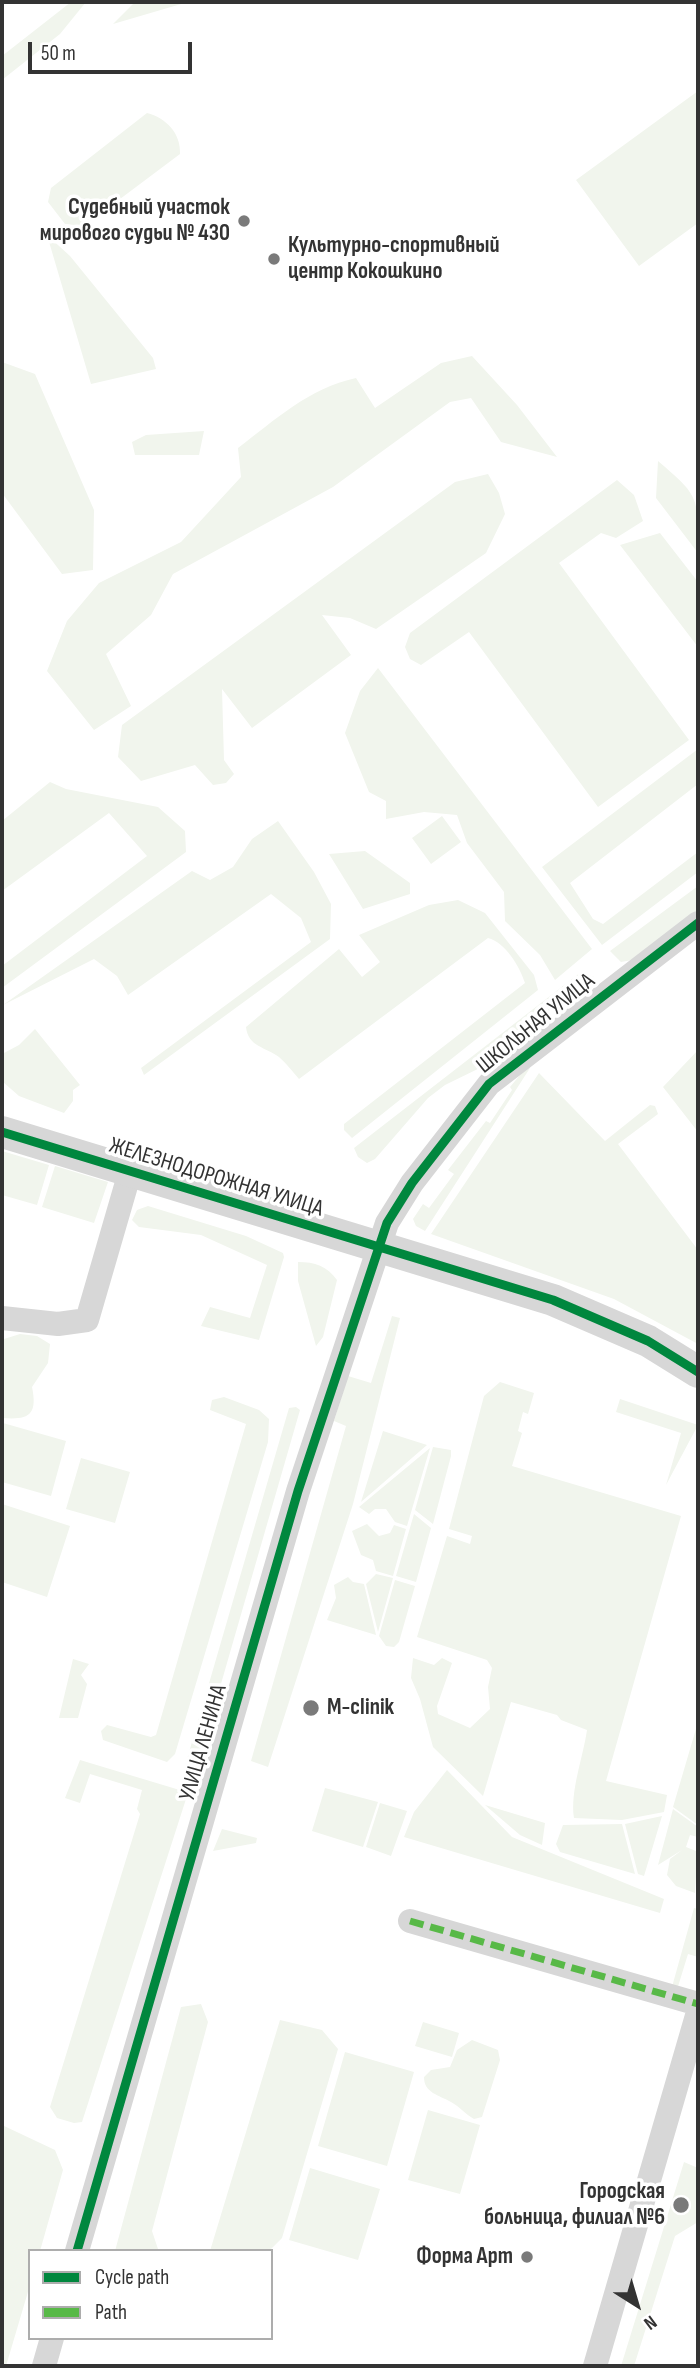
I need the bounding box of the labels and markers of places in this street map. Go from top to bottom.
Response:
place label: Судебный участок мирового судьи № 430 [40,194,230,248]
marker: Судебный участок мирового судьи № 430 [236,213,252,229]
place label: Культурно-спортивный центр Кокошкино [288,232,499,286]
marker: Культурно-спортивный центр Кокошкино [266,251,282,267]
place label: M-clinik [327,1694,394,1722]
marker: M-clinik [301,1698,321,1718]
place label: Городская больница, филиал №6 [484,2178,665,2232]
marker: Городская больница, филиал №6 [671,2195,691,2215]
place label: Форма Арт [416,2243,513,2271]
marker: Форма Арт [519,2249,535,2265]

